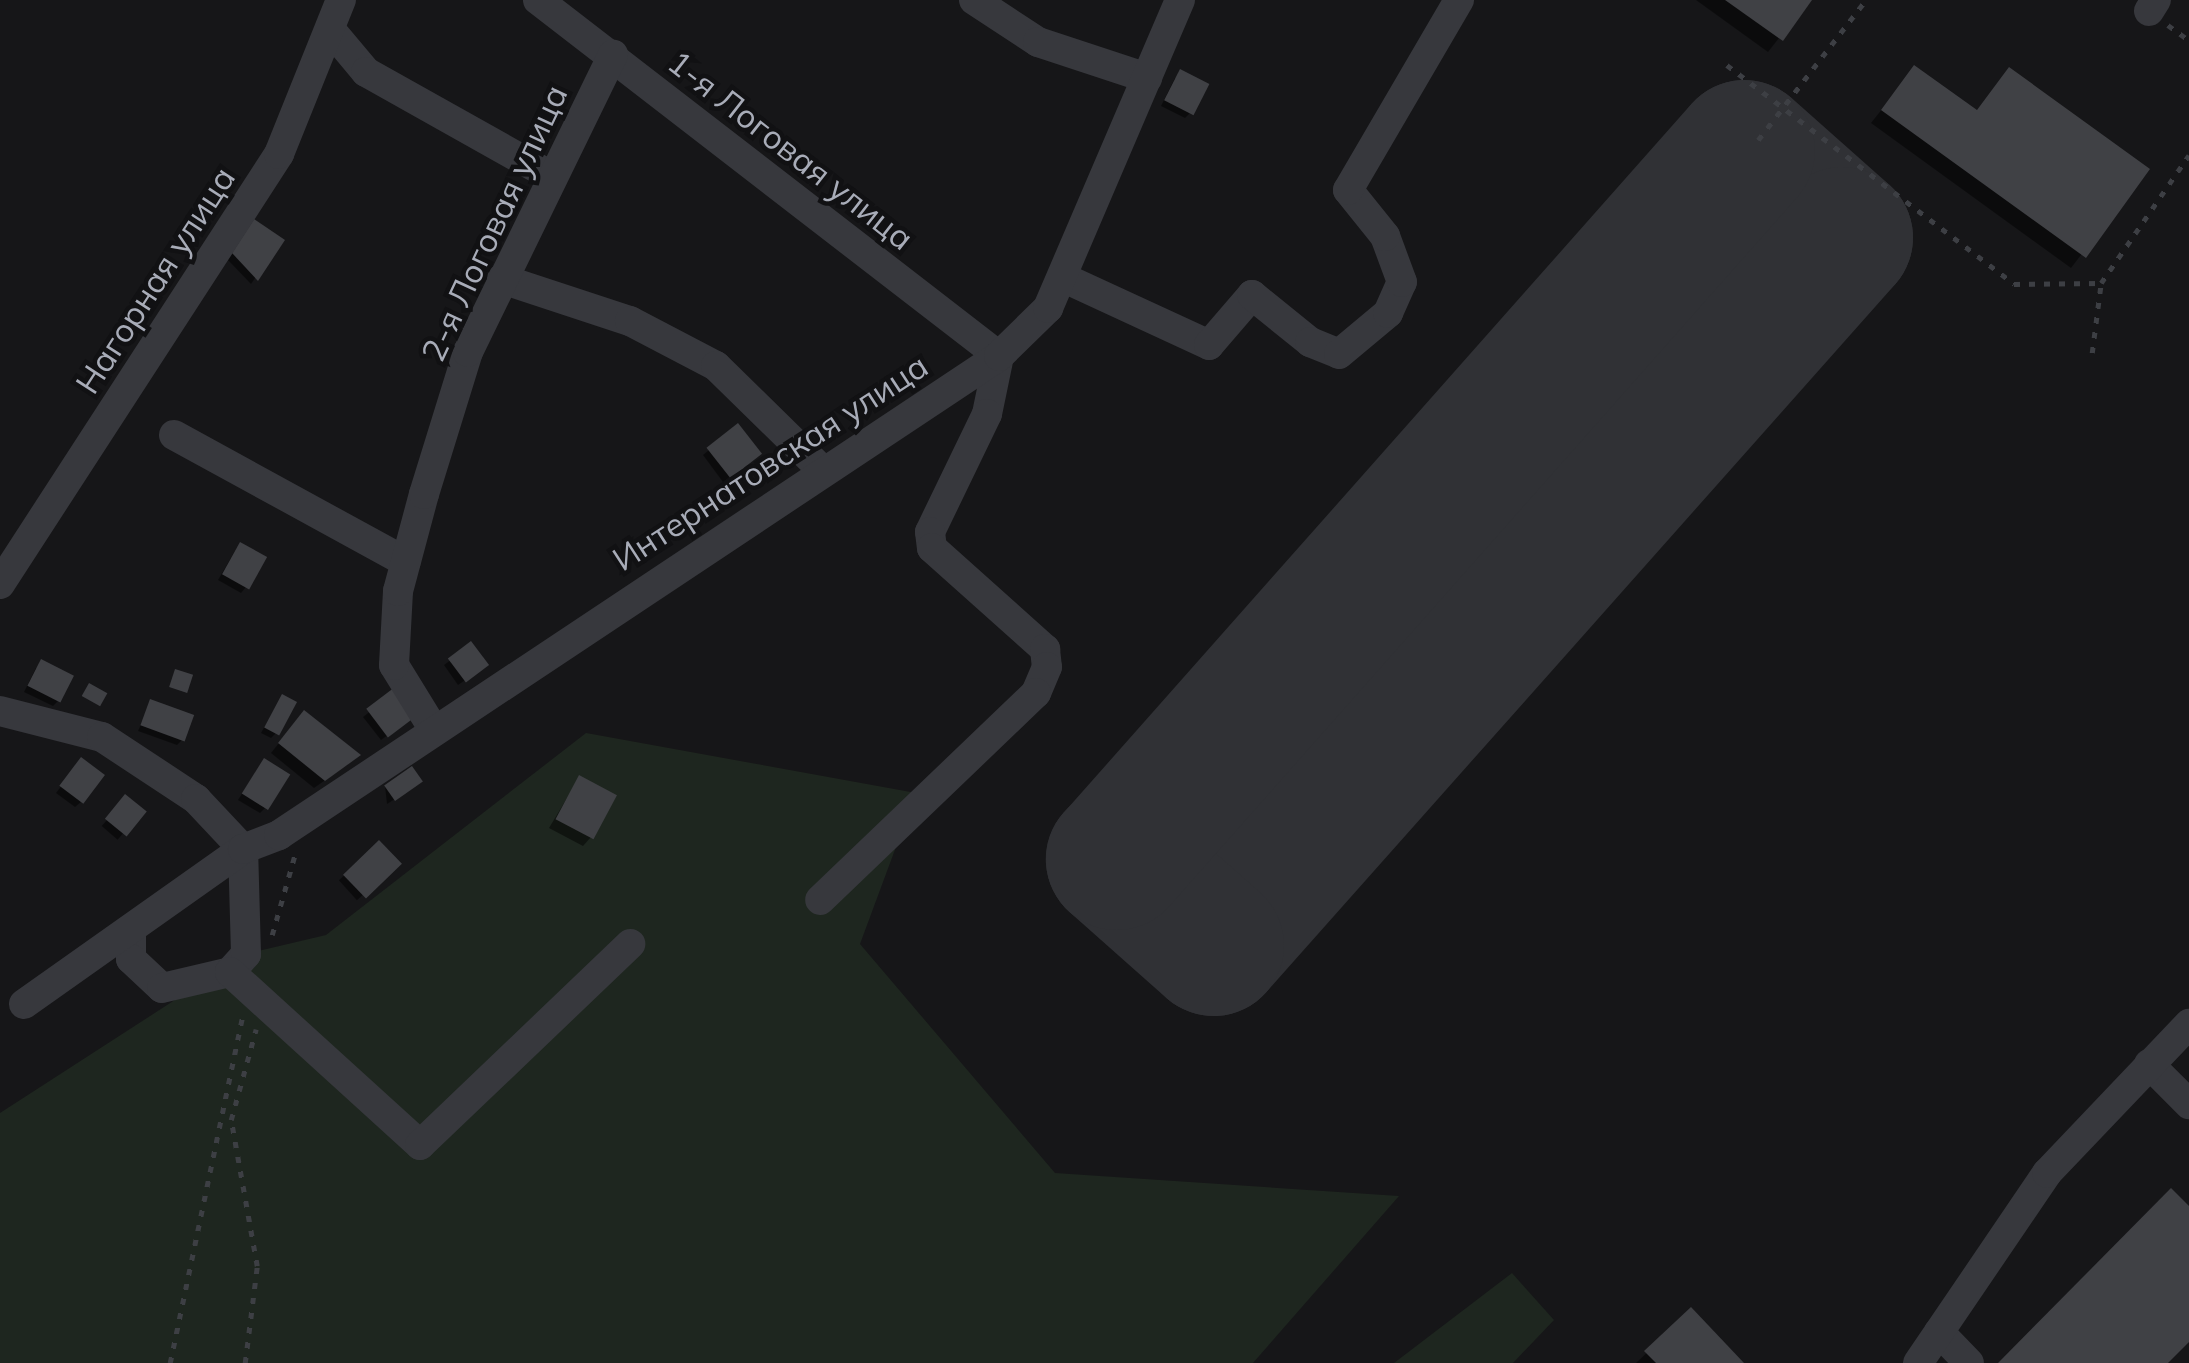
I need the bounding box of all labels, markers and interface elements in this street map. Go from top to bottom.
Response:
street label: 1-я Логовая улица [661,42,921,258]
street label: 2-я Логовая улица [413,79,575,367]
street label: Нагорная улица [67,159,243,401]
street label: Интернатовская улица [605,345,935,579]

